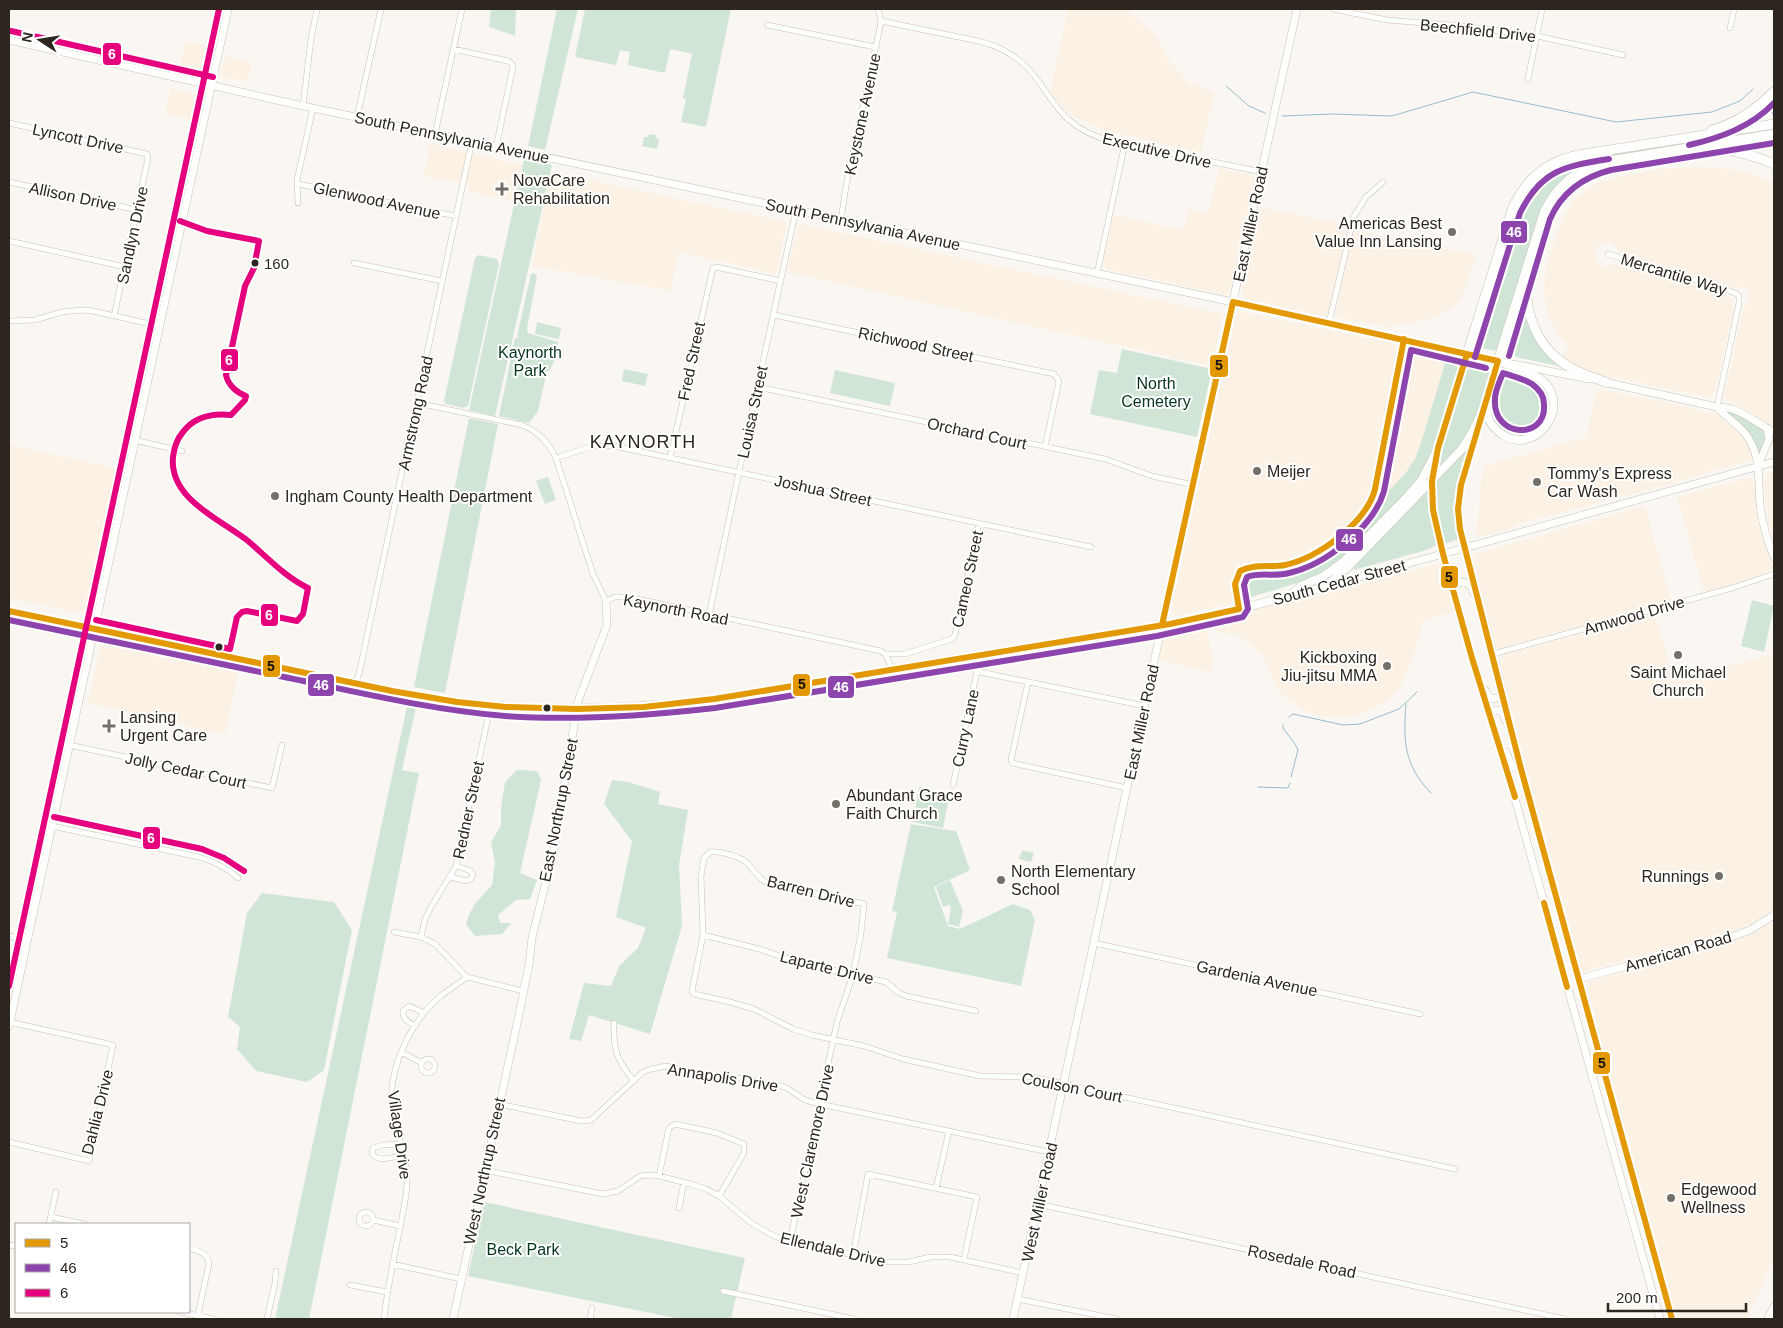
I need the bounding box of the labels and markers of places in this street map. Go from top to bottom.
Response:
place label: NovaCare Rehabilitation [513,172,610,207]
marker: NovaCare Rehabilitation [495,182,509,196]
place label: Americas Best Value Inn Lansing [1315,215,1443,250]
marker: Americas Best Value Inn Lansing [1446,226,1458,238]
place label: 160 [264,255,289,272]
marker: 160 [250,258,260,268]
place label: Meijer [1267,463,1311,480]
marker: Meijer [1251,465,1263,477]
place label: Tommy's Express Car Wash [1547,465,1672,500]
marker: Tommy's Express Car Wash [1531,476,1543,488]
place label: Ingham County Health Department [285,488,533,505]
marker: Ingham County Health Department [269,490,281,502]
unlabelled marker [214,642,224,652]
place label: Kickboxing Jiu-jitsu MMA [1281,649,1377,684]
marker: Saint Michael Church [1672,649,1684,661]
marker: Kickboxing Jiu-jitsu MMA [1381,660,1393,672]
place label: Saint Michael Church [1630,664,1726,699]
unlabelled marker [542,703,552,713]
place label: Lansing Urgent Care [120,709,207,744]
marker: Lansing Urgent Care [102,719,116,733]
place label: Abundant Grace Faith Church [846,787,963,822]
marker: Abundant Grace Faith Church [830,798,842,810]
place label: North Elementary School [1011,863,1136,898]
place label: Runnings [1641,868,1709,885]
marker: Runnings [1713,870,1725,882]
marker: North Elementary School [995,874,1007,886]
place label: Edgewood Wellness [1681,1181,1757,1216]
marker: Edgewood Wellness [1665,1192,1677,1204]

